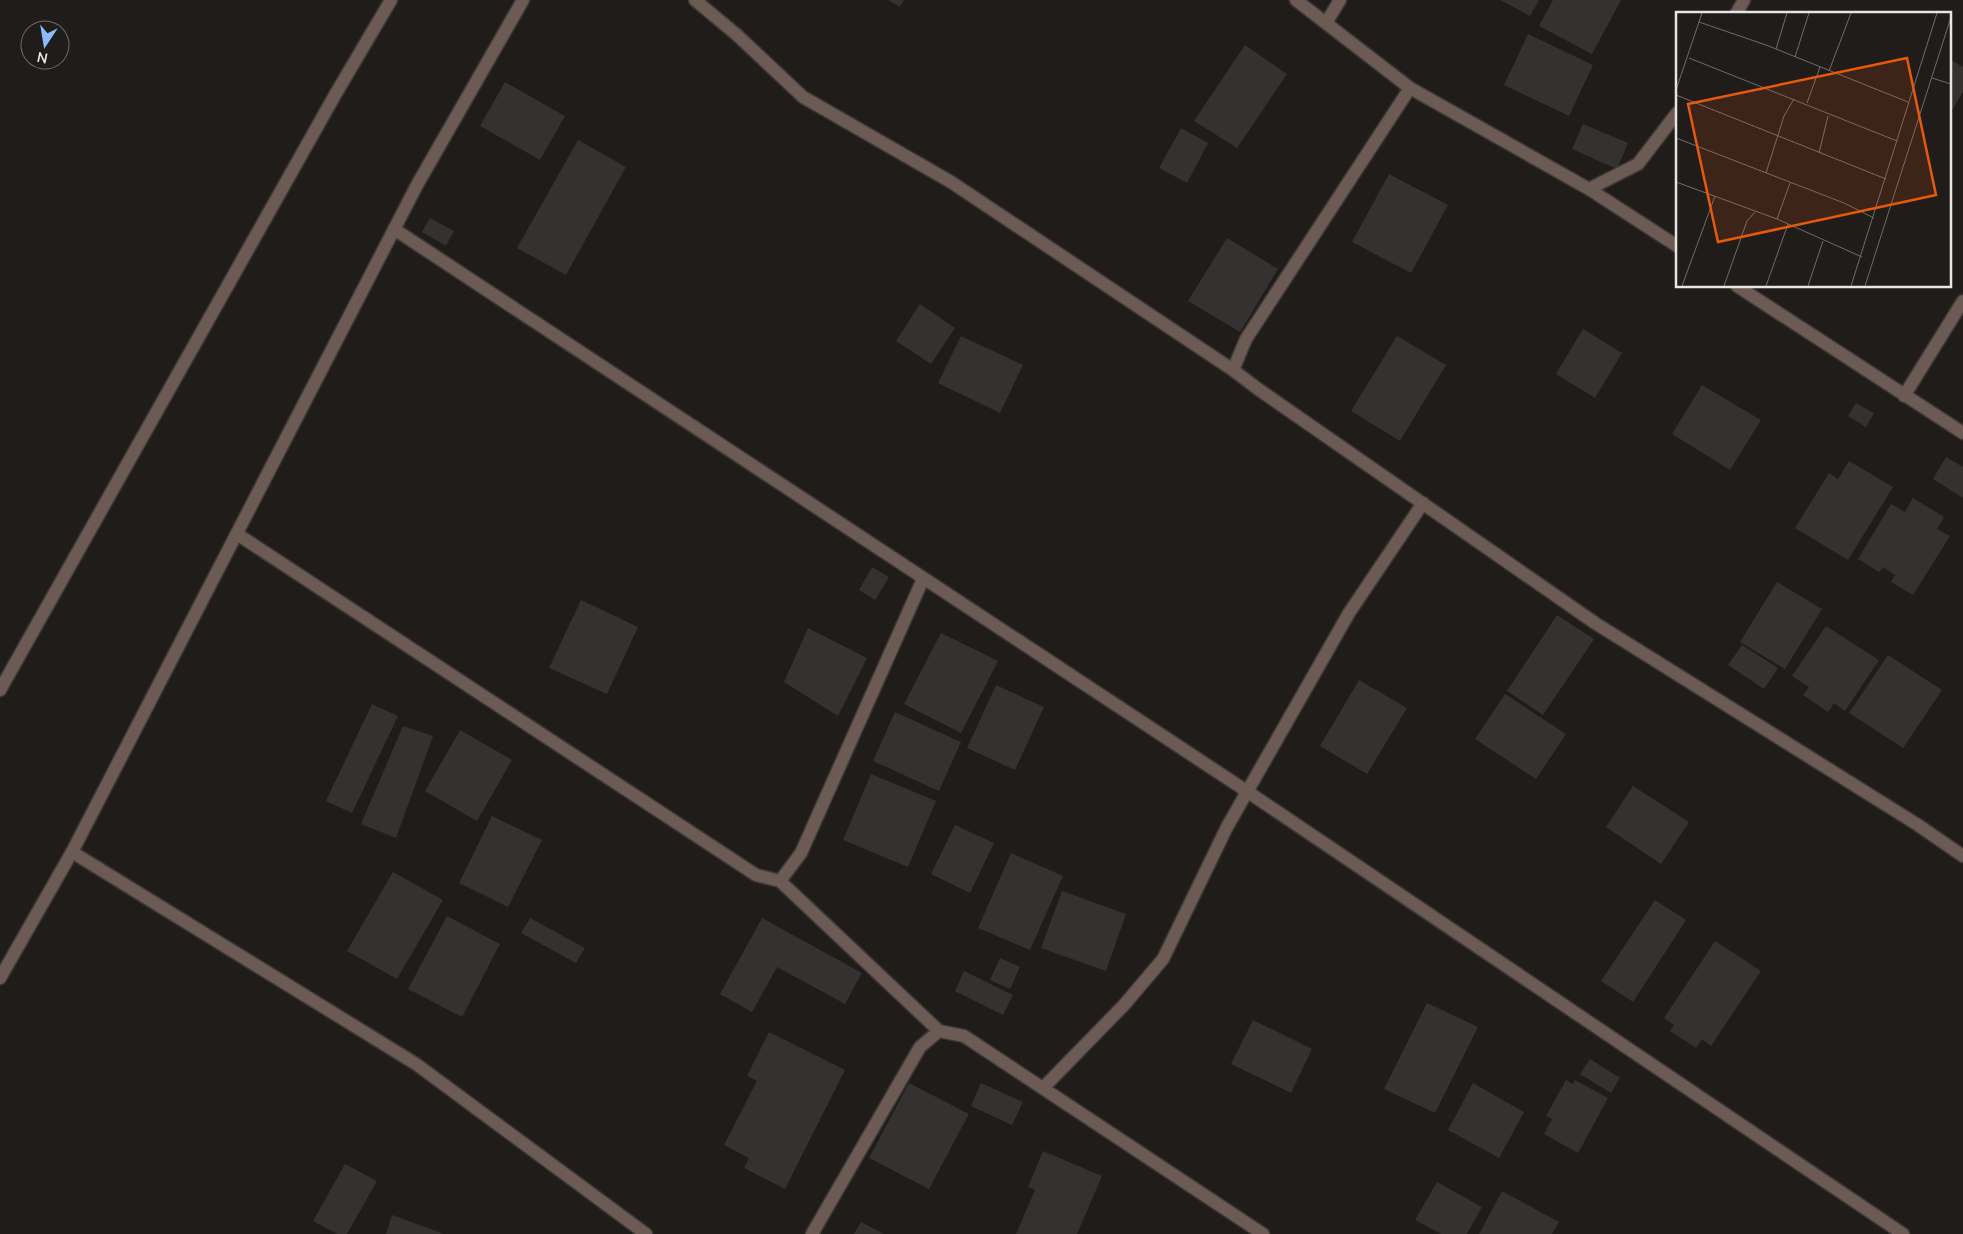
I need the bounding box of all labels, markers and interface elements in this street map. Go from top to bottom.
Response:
inset map [1676,12,1950,288]
north arrow [20,20,70,70]
text: N [35,47,50,68]

